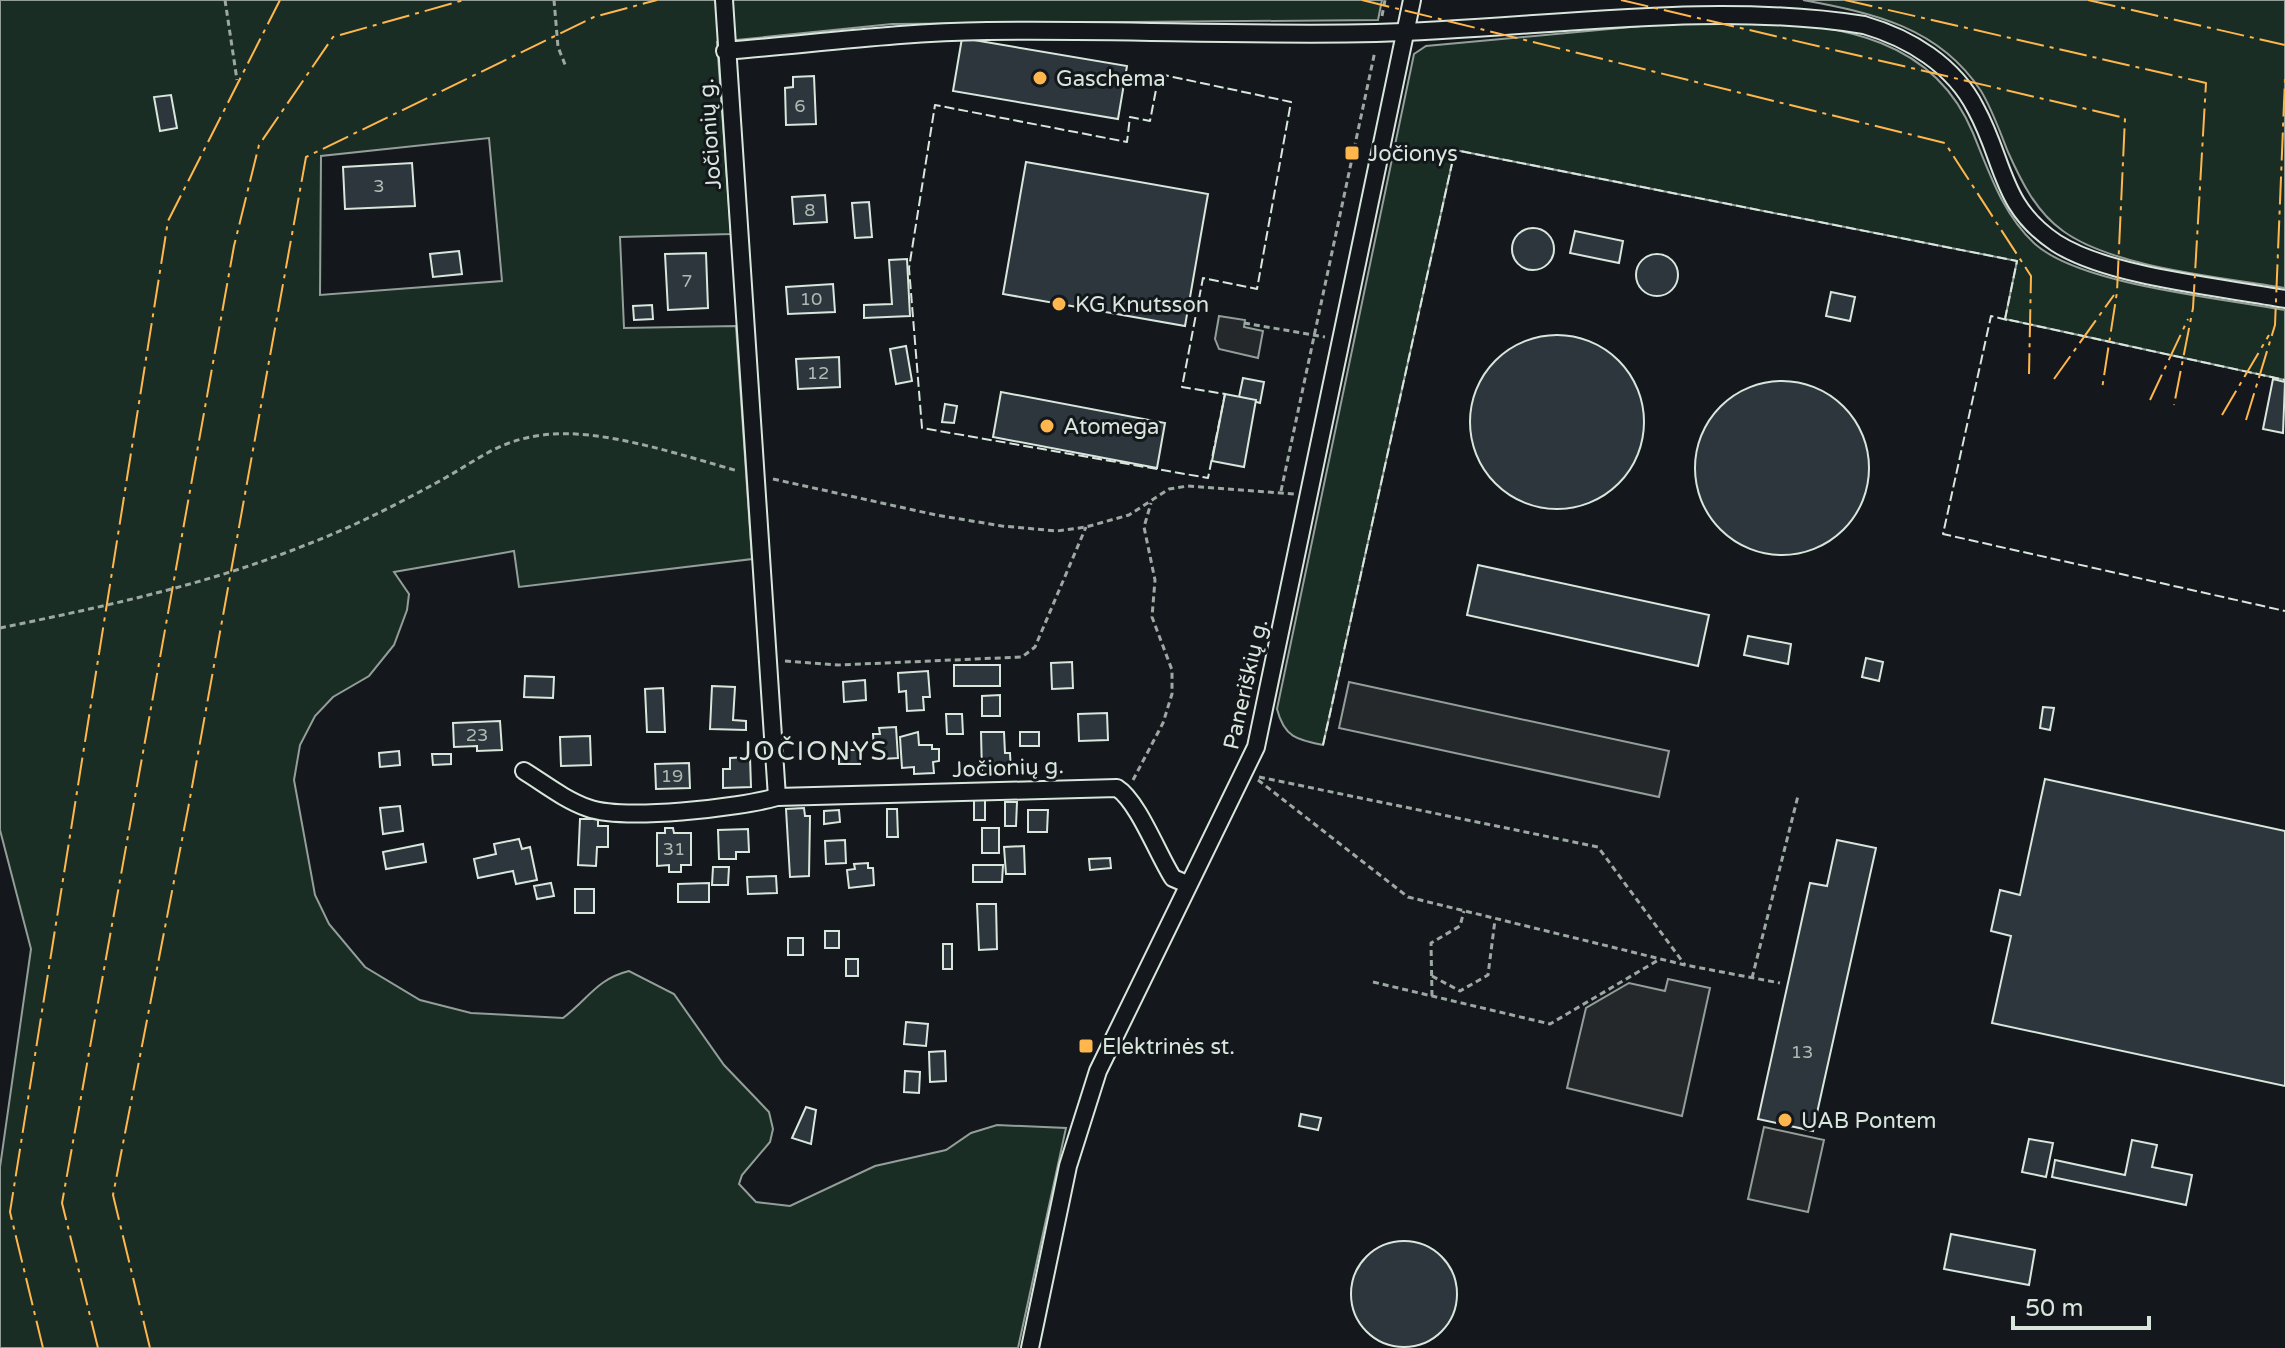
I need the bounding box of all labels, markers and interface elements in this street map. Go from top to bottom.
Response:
place label: Gaschema [1056,66,1166,92]
marker: Gaschema [1031,69,1049,87]
street label: Jočionių g. [693,77,727,191]
house number: 6 [794,95,806,117]
place label: Jočionys [1368,141,1458,167]
marker: Jočionys [1343,144,1361,162]
house number: 3 [373,175,385,197]
house number: 8 [804,199,816,221]
house number: 7 [681,270,693,292]
house number: 10 [800,288,822,310]
place label: KG Knutsson [1075,292,1209,318]
marker: KG Knutsson [1050,295,1068,313]
house number: 12 [807,362,829,384]
place label: Atomega [1063,414,1159,440]
marker: Atomega [1038,417,1056,435]
street label: Paneriškių g. [1218,616,1274,752]
house number: 23 [466,724,488,746]
district label: JOČIONYS [739,736,889,767]
street label: Jočionių g. [952,753,1064,783]
house number: 19 [661,765,683,787]
house number: 31 [663,838,685,860]
place label: Elektrinės st. [1102,1034,1235,1060]
marker: Elektrinės st. [1077,1037,1095,1055]
house number: 13 [1791,1041,1813,1063]
place label: UAB Pontem [1801,1108,1937,1134]
marker: UAB Pontem [1776,1111,1794,1129]
scale bar [2013,1280,2149,1330]
text: 50 m [2025,1294,2083,1323]

